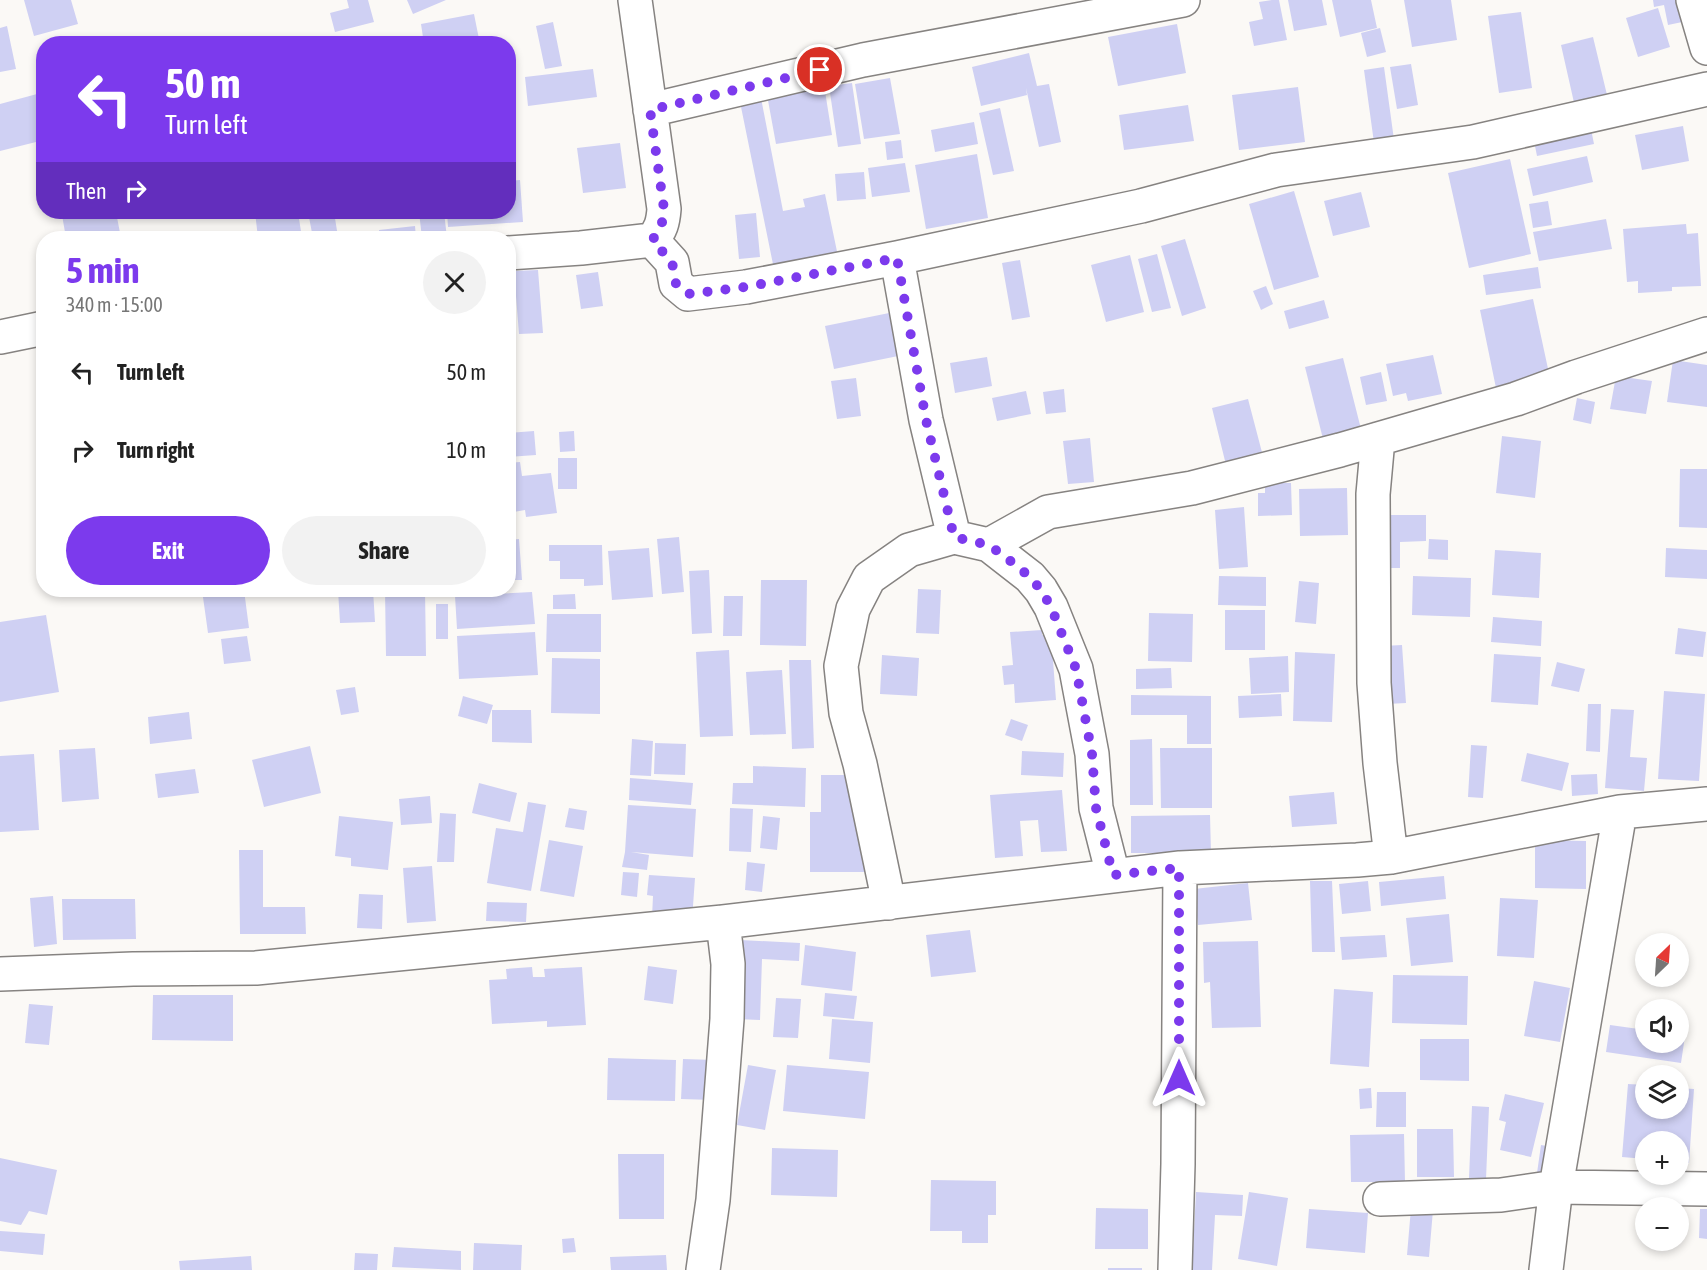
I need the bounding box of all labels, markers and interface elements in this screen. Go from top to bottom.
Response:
pin [794,44,845,95]
icon: arrive [803,53,836,86]
text: 50 m [165,59,240,107]
icon: left [66,60,144,138]
text: Turn left [165,109,248,140]
icon: right [119,174,152,207]
text: Then [66,178,107,204]
text: 5 min [66,249,140,291]
button: close [423,251,486,314]
text: 340 m · 15:00 [66,293,163,316]
icon: left [66,356,99,389]
text: Turn left [117,359,184,385]
text: 50 m [446,359,486,385]
icon: right [66,434,99,467]
text: Turn right [117,437,194,463]
text: 10 m [446,437,486,463]
button: Exit [66,516,270,585]
button: Share [282,516,486,585]
north arrow [1635,933,1689,987]
map controls [1635,933,1689,1251]
button: sound [1635,999,1689,1053]
position arrow [1147,1046,1211,1110]
button: layers [1635,1065,1689,1119]
button: + [1635,1131,1689,1185]
button: − [1635,1197,1689,1251]

